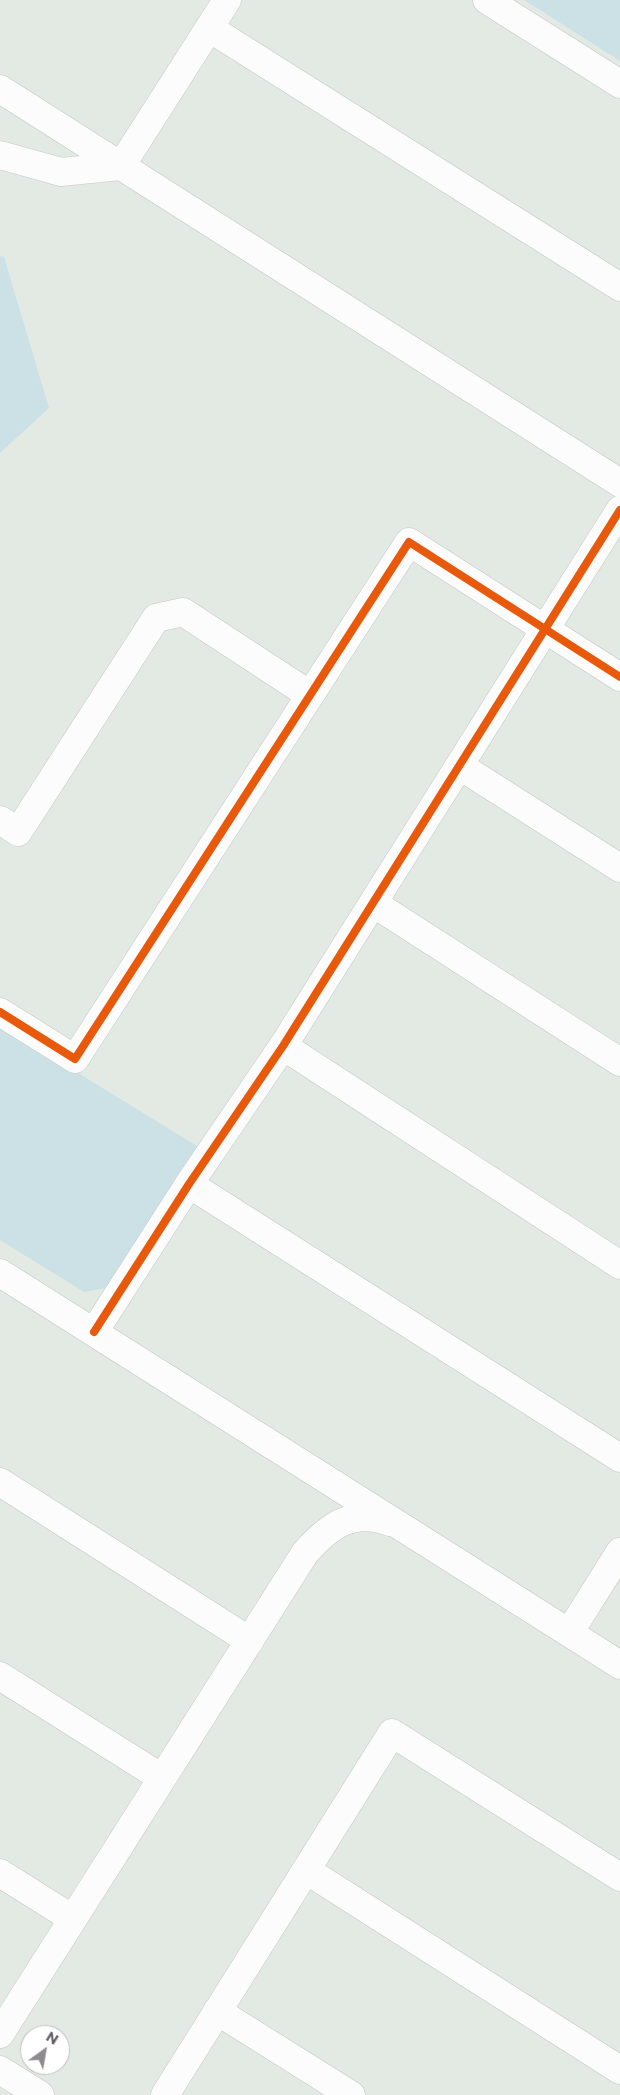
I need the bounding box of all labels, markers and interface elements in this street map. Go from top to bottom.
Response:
north arrow [20,2025,70,2075]
text: N [43,2027,62,2049]

